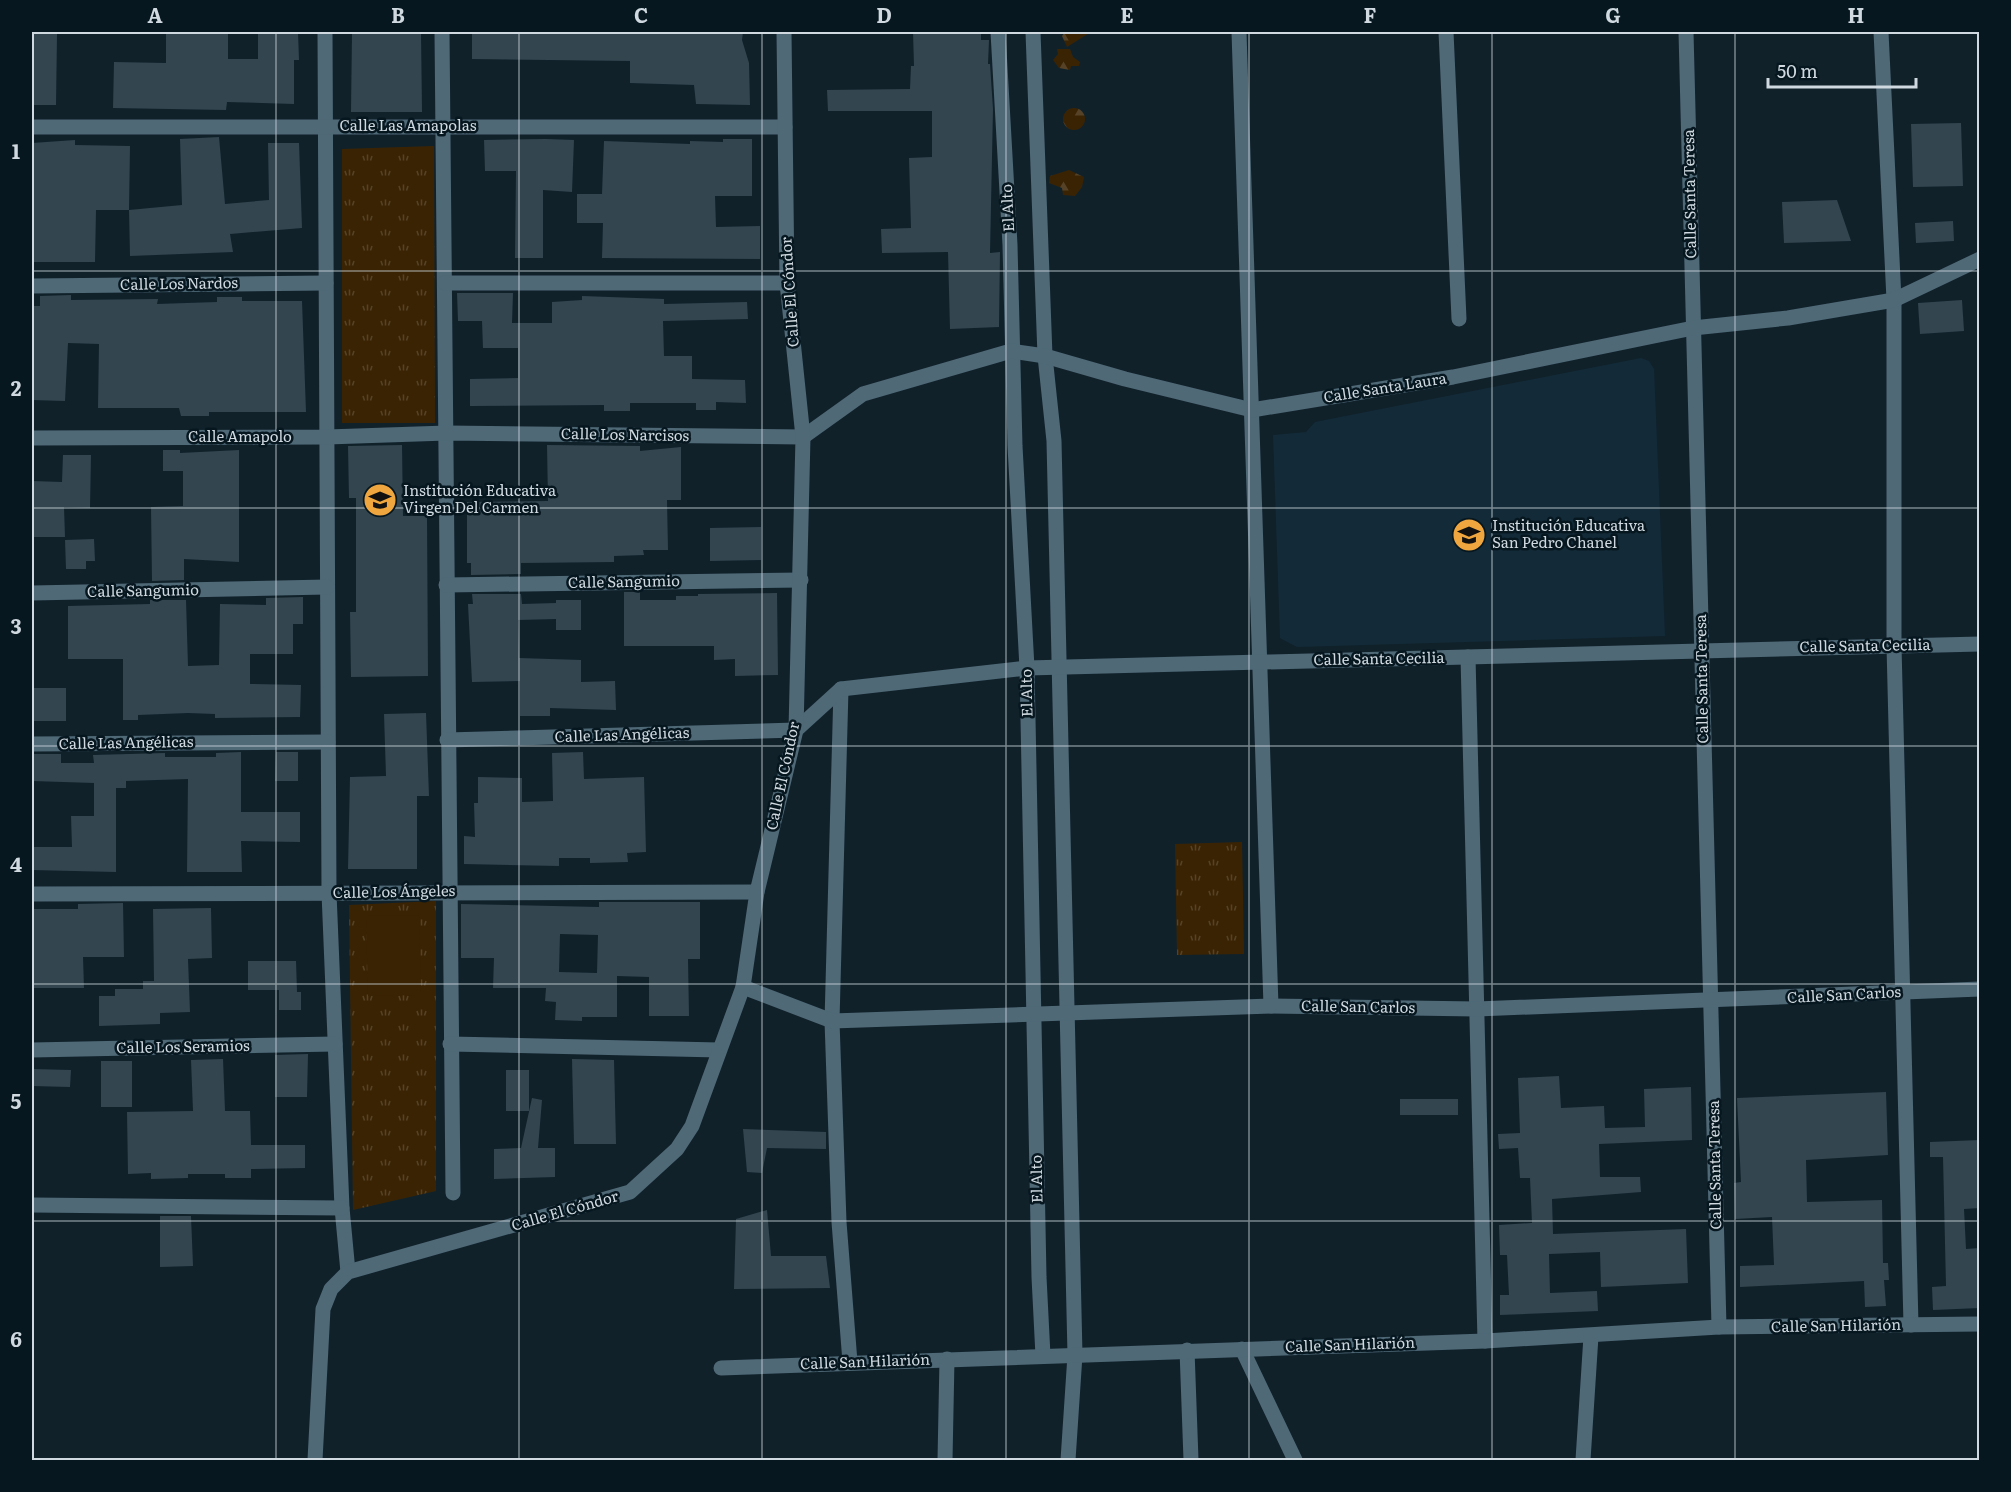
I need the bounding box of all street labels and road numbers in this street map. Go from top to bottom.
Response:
street label: Calle Las Amapolas [339,113,477,136]
street label: Calle Santa Teresa [1676,128,1701,259]
street label: El Alto [994,183,1019,233]
street label: Calle El Cóndor [773,236,804,348]
street label: Calle Los Nardos [120,270,238,295]
street label: Calle Santa Laura [1322,365,1449,408]
street label: Calle Los Narcisos [561,421,690,446]
street label: Calle Amapolo [188,424,292,447]
street label: Calle Sangumio [568,568,680,593]
street label: Calle Sangumio [87,577,199,602]
street label: Calle Santa Teresa [1688,613,1713,744]
street label: Calle Santa Cecilia [1799,632,1932,657]
street label: Calle Santa Cecilia [1313,645,1446,670]
street label: El Alto [1014,669,1037,717]
street label: Calle El Cóndor [759,719,804,832]
street label: Calle Las Angélicas [554,720,690,747]
street label: Calle Las Angélicas [58,729,194,754]
street label: Calle Los Ángeles [333,878,456,903]
street label: Calle San Carlos [1786,979,1902,1008]
street label: Calle San Carlos [1301,993,1415,1018]
street label: Calle Los Seramios [116,1033,250,1058]
street label: Calle Santa Teresa [1701,1099,1726,1230]
street label: El Alto [1024,1155,1047,1203]
street label: Calle El Cóndor [508,1183,621,1236]
street label: Calle San Hilarión [1771,1312,1901,1337]
street label: Calle San Hilarión [1285,1330,1415,1357]
street label: Calle San Hilarión [800,1347,930,1374]

